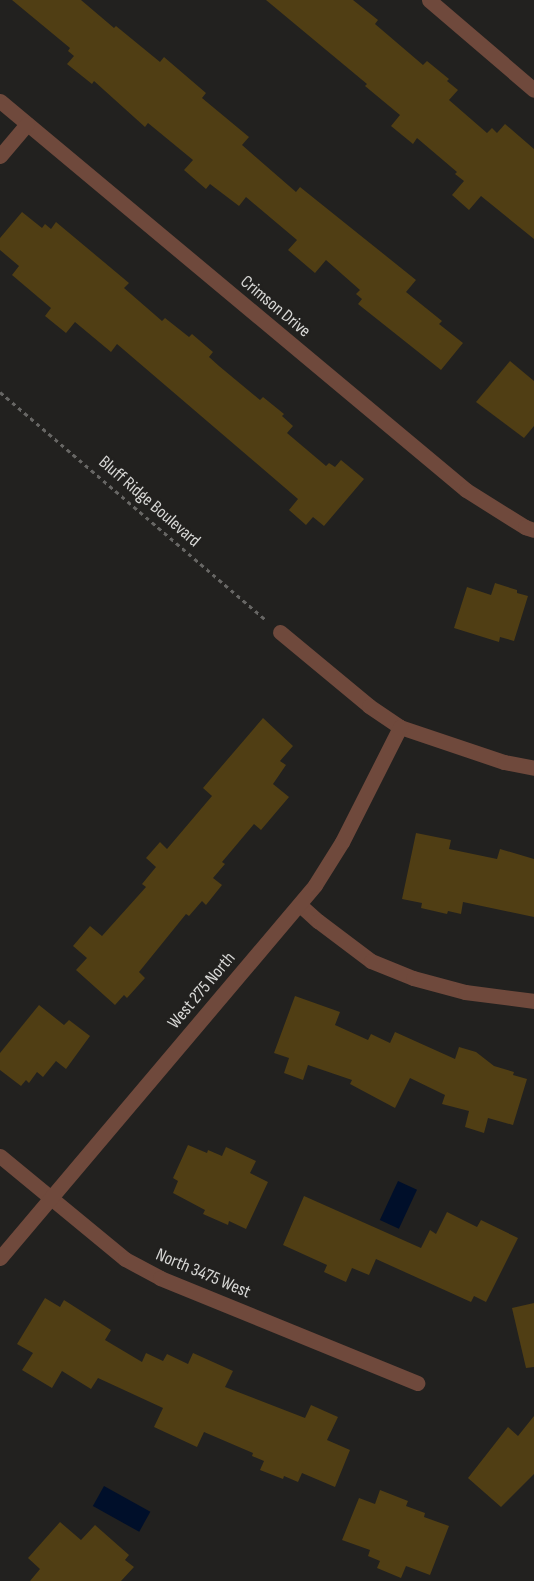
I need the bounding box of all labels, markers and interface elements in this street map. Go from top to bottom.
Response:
street label: Crimson Drive [236,272,314,342]
street label: Bluff Ridge Boulevard [94,452,204,552]
street label: West 275 North [164,948,240,1034]
street label: North 3475 West [152,1244,254,1304]

